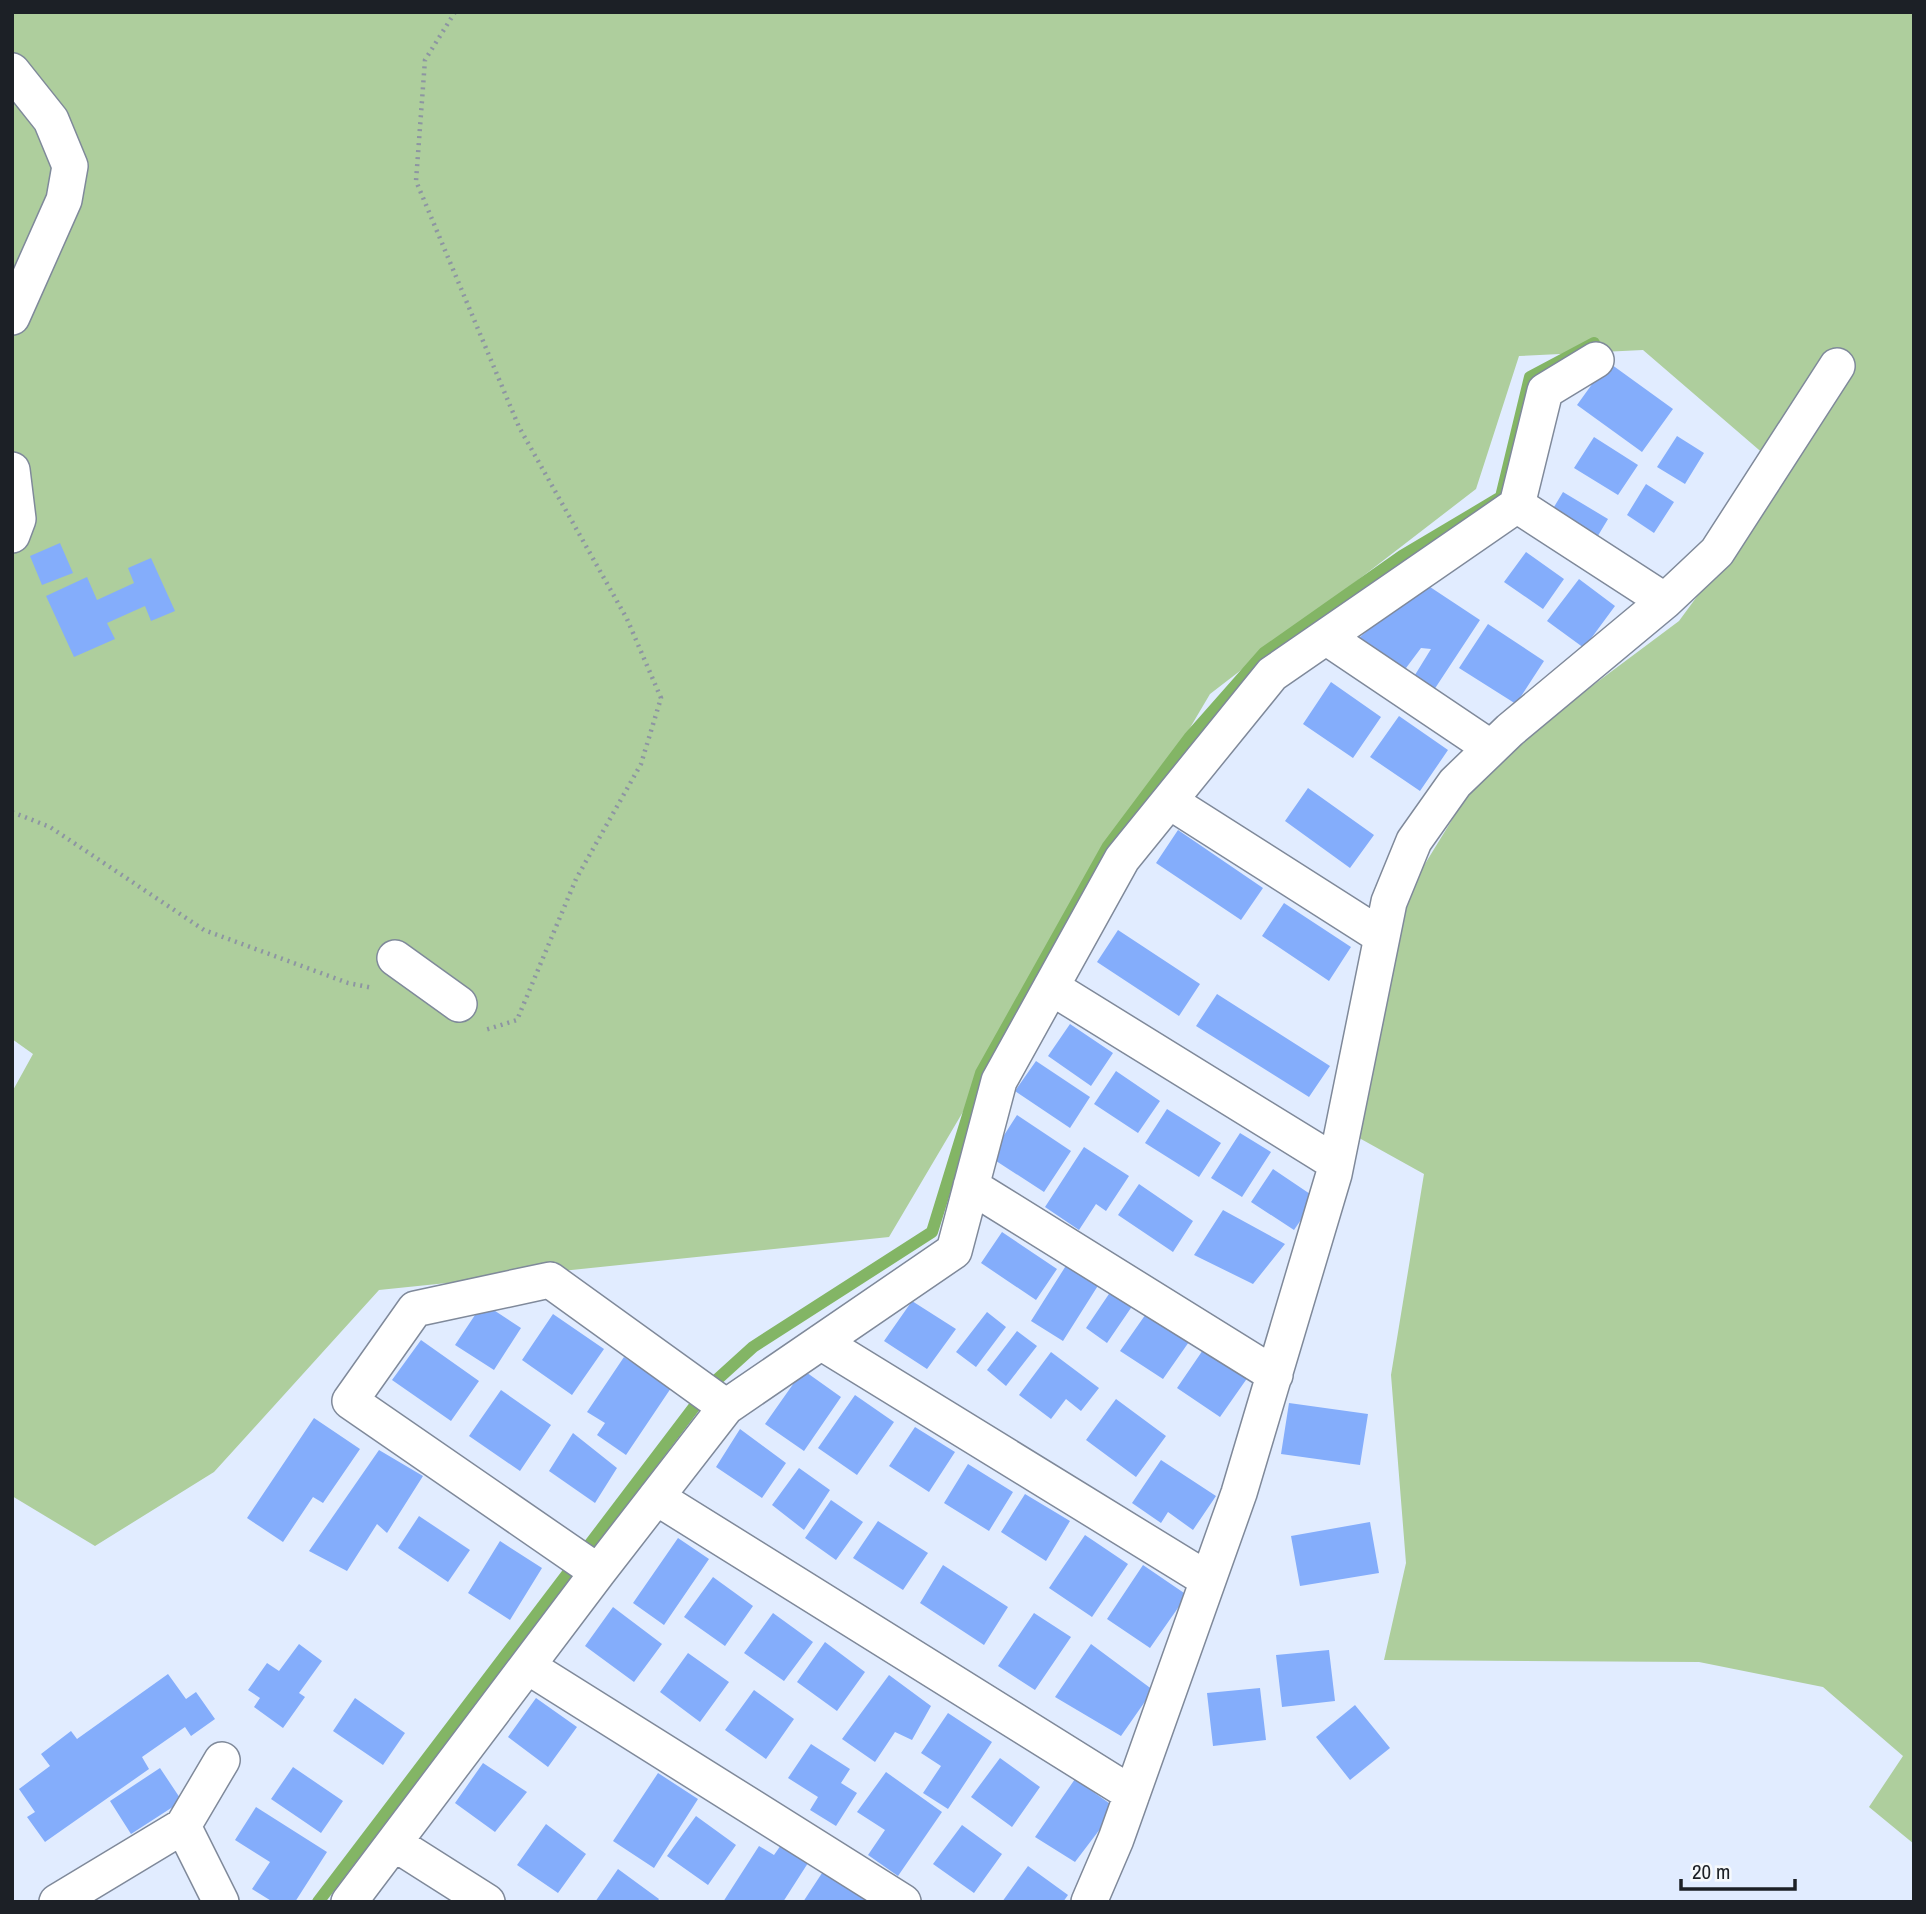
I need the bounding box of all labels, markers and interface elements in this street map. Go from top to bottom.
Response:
scale bar [1681,1848,1795,1892]
text: 20 m [1692,1857,1730,1886]

